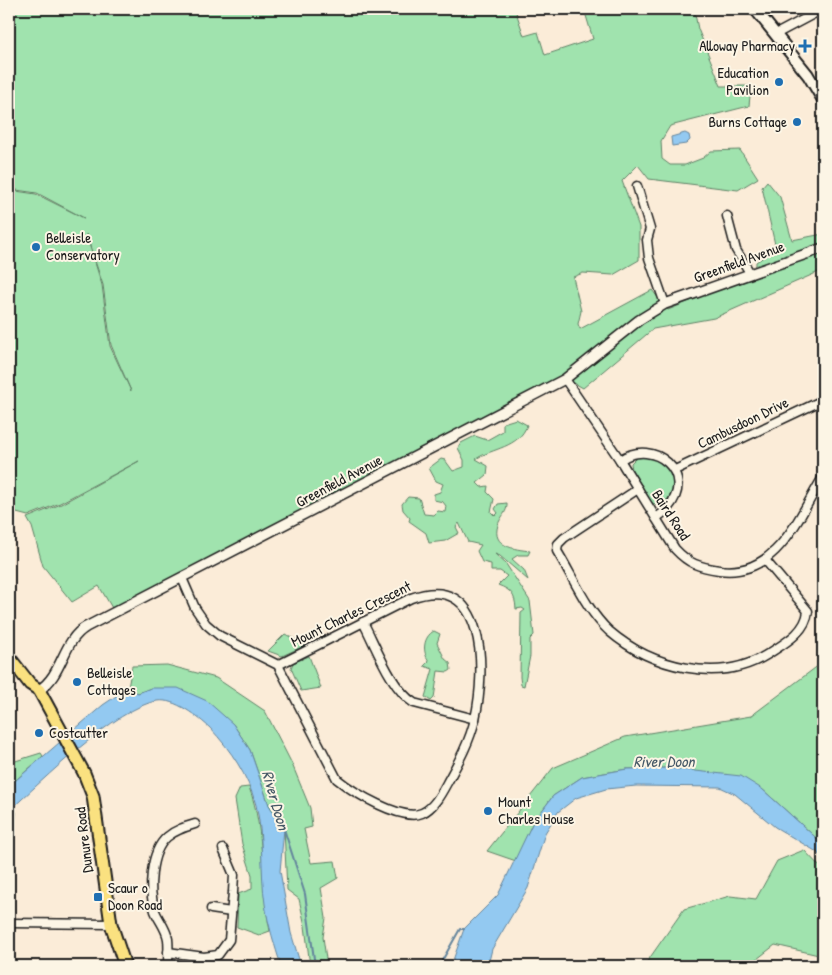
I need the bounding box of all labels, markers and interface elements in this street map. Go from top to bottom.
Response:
place label: Alloway Pharmacy [699,35,795,56]
marker: Alloway Pharmacy [799,40,811,52]
place label: Education Pavilion [717,62,769,100]
marker: Education Pavilion [773,76,785,88]
place label: Burns Cottage [709,111,787,132]
marker: Burns Cottage [791,116,803,128]
place label: Belleisle Conservatory [46,227,120,265]
street label: Greenfield Avenue [691,235,787,288]
marker: Belleisle Conservatory [30,241,42,253]
street label: Cambusdoon Drive [694,391,792,454]
street label: Greenfield Avenue [292,449,386,512]
street label: Baird Road [647,485,696,544]
street label: Mount Charles Crescent [287,575,415,652]
place label: Belleisle Cottages [87,662,136,700]
marker: Belleisle Cottages [71,676,83,688]
place label: Costcutter [49,722,108,743]
marker: Costcutter [33,727,45,739]
water label: River Doon [633,750,696,772]
water label: River Doon [257,768,295,834]
place label: Mount Charles House [498,791,574,829]
marker: Mount Charles House [482,805,494,817]
street label: Dunure Road [69,806,98,874]
place label: Scaur o Doon Road [108,877,162,915]
marker: Scaur o Doon Road [92,891,104,903]

